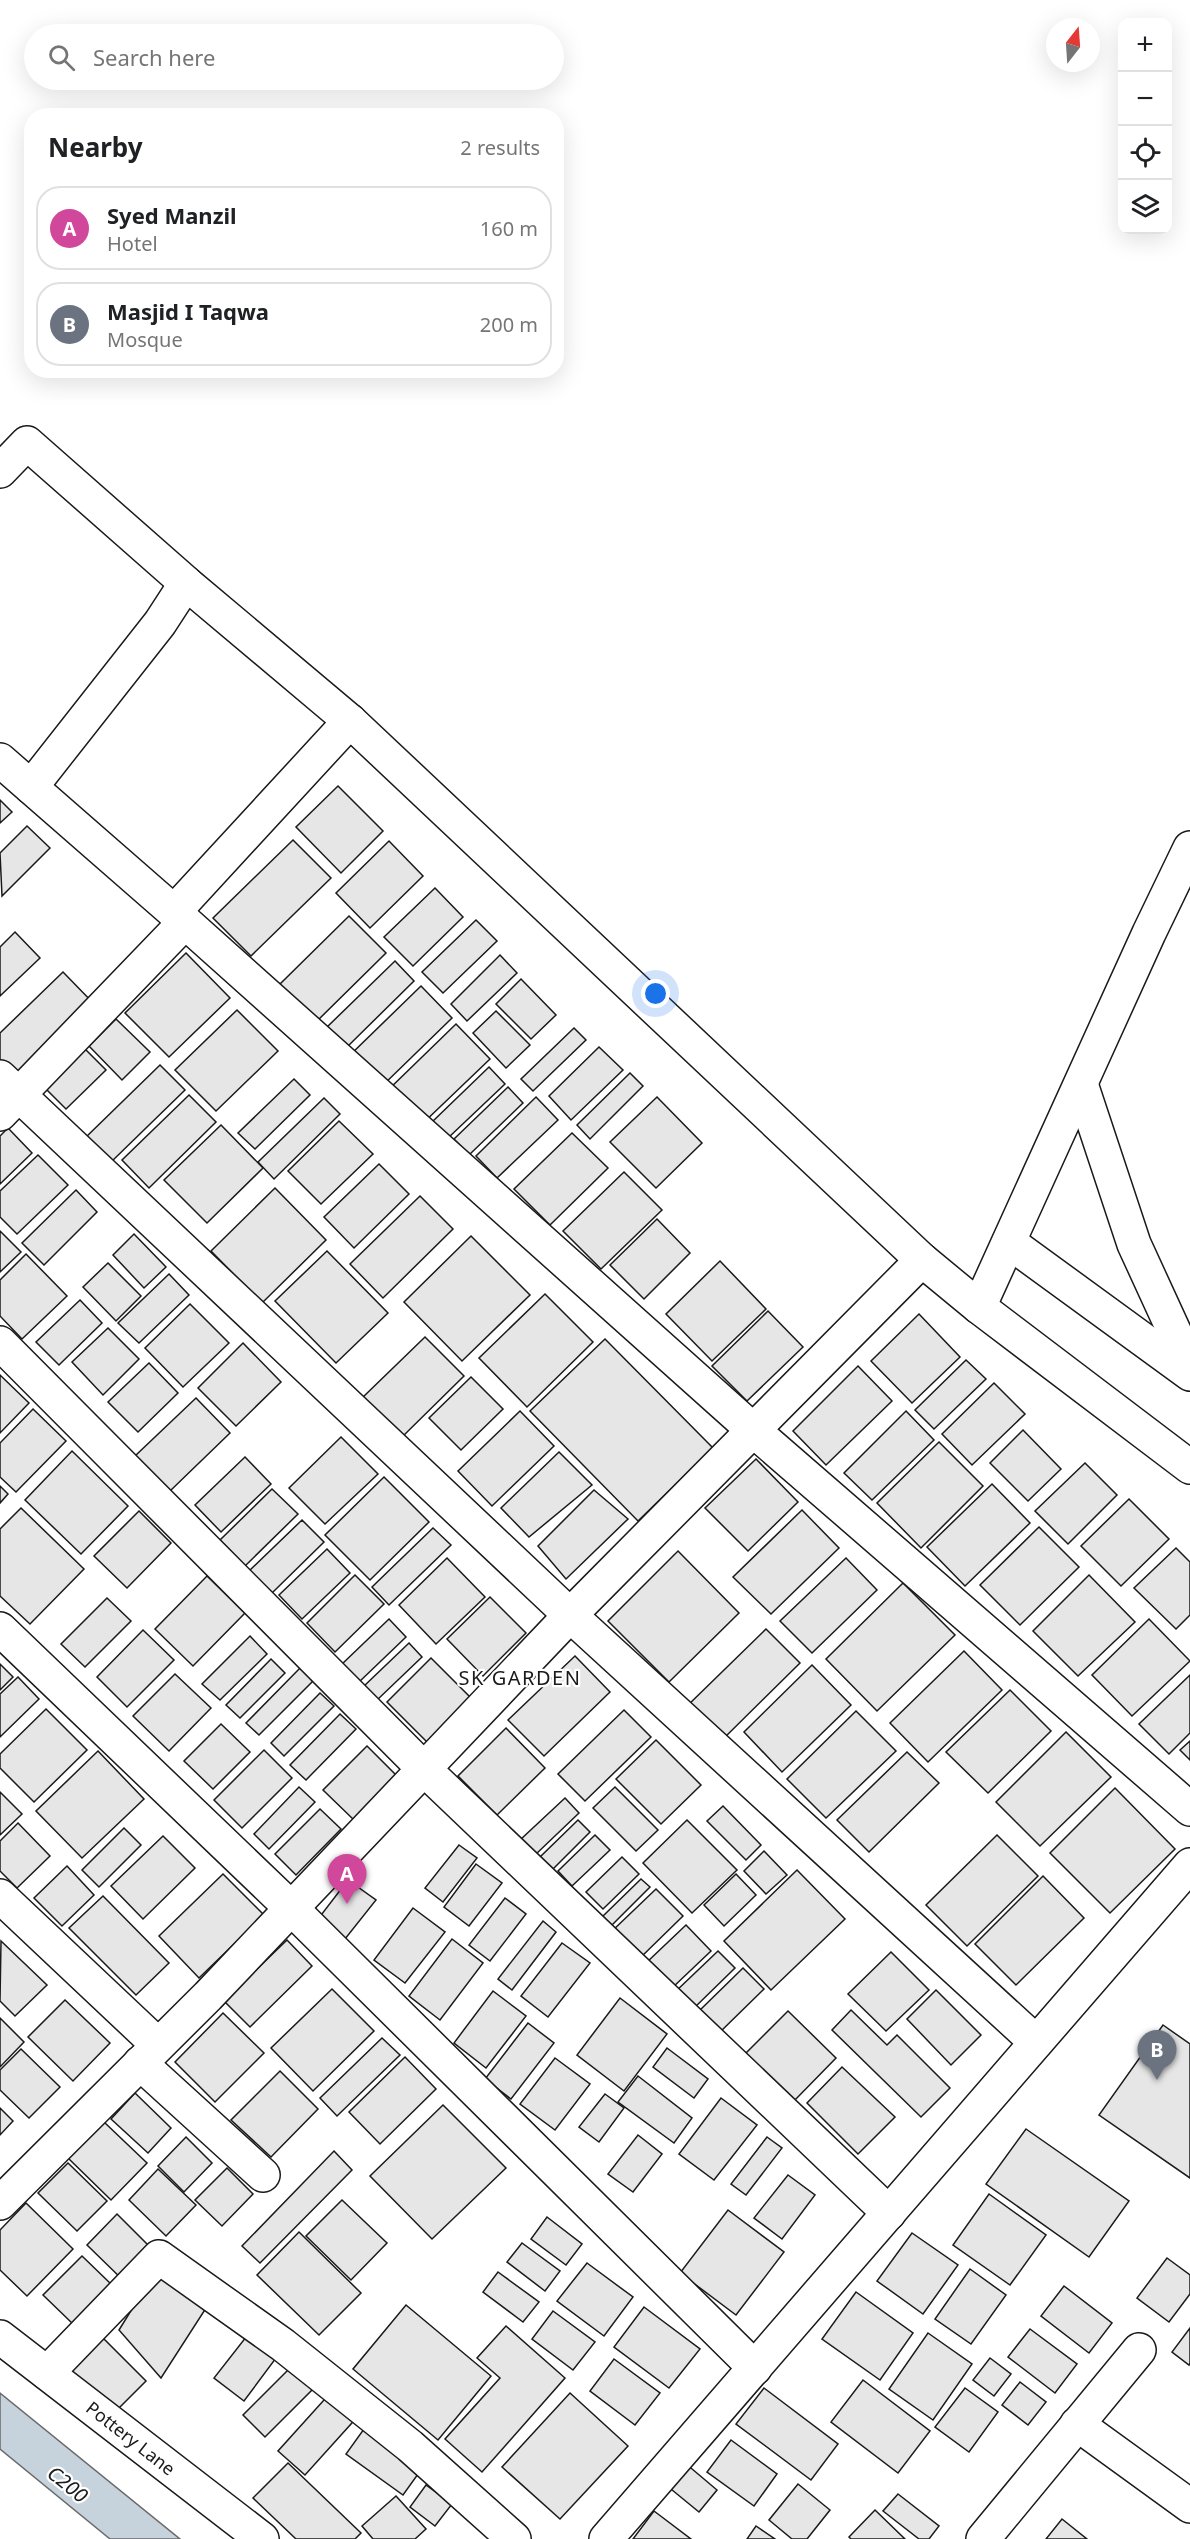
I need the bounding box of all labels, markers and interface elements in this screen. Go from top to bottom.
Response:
north arrow [1046,18,1100,72]
map controls [1118,18,1172,234]
button: + [1118,18,1172,72]
search box [24,24,564,90]
icon: search [45,41,78,74]
text: Search here [93,42,215,72]
button: − [1118,72,1172,126]
button: locate [1118,126,1172,180]
text: Nearby [48,129,143,165]
text: 2 results [460,134,540,161]
button: layers [1118,180,1172,234]
text: Syed Manzil [107,200,237,230]
text: A [63,215,76,242]
text: 160 m [480,215,538,242]
text: Hotel [107,230,158,257]
text: Masjid I Taqwa [107,296,269,326]
text: B [63,311,76,338]
text: 200 m [480,311,538,338]
text: Mosque [107,326,183,353]
your location [641,979,670,1008]
district label: SK GARDEN [459,1664,581,1691]
pin: A [328,1854,366,1904]
pin: B [1138,2030,1176,2080]
street label: Pottery Lane [81,2396,181,2480]
water label: C200 [42,2459,94,2509]

